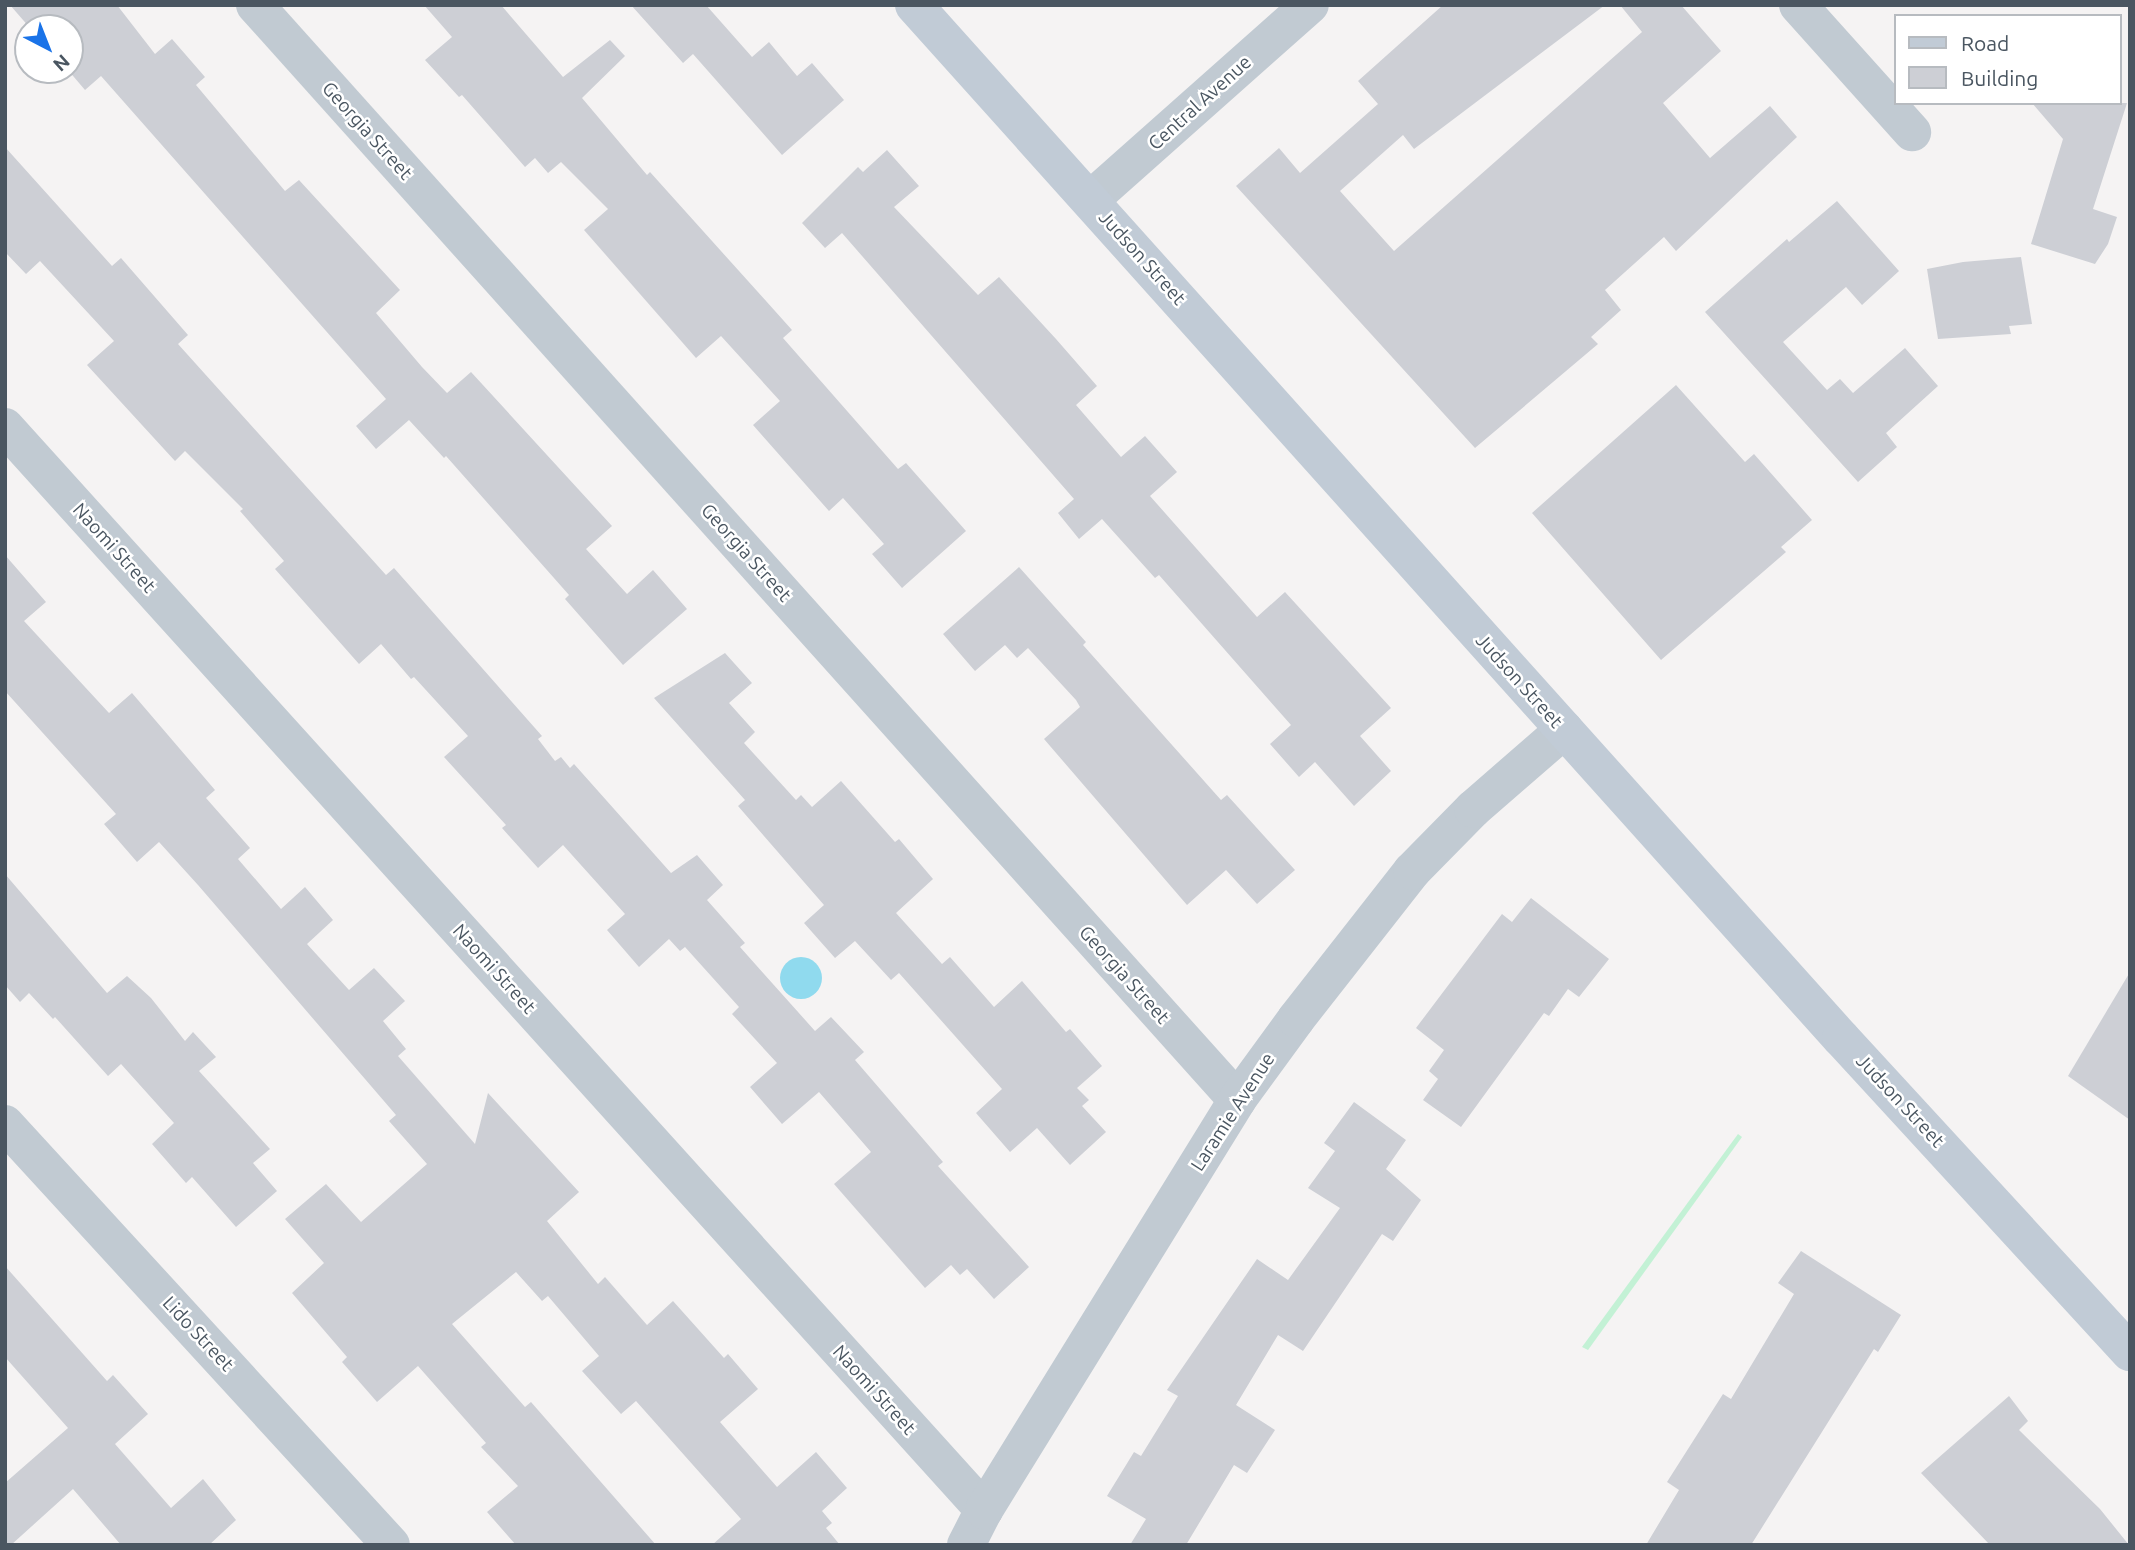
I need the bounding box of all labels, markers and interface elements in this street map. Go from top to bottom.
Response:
north arrow [14,14,84,84]
legend [1894,14,2121,105]
text: Road [1961,31,2009,55]
text: N [49,50,74,76]
street label: Central Avenue [1144,51,1256,155]
text: Building [1961,66,2038,90]
street label: Georgia Street [317,77,417,185]
street label: Judson Street [1094,206,1190,310]
street label: Naomi Street [68,498,160,598]
street label: Georgia Street [696,499,796,607]
street label: Judson Street [1471,629,1567,733]
street label: Naomi Street [448,919,540,1019]
street label: Georgia Street [1074,921,1174,1029]
street label: Laramie Avenue [1186,1049,1280,1175]
street label: Judson Street [1851,1050,1949,1152]
street label: Lido Street [158,1292,238,1376]
street label: Naomi Street [828,1340,920,1440]

